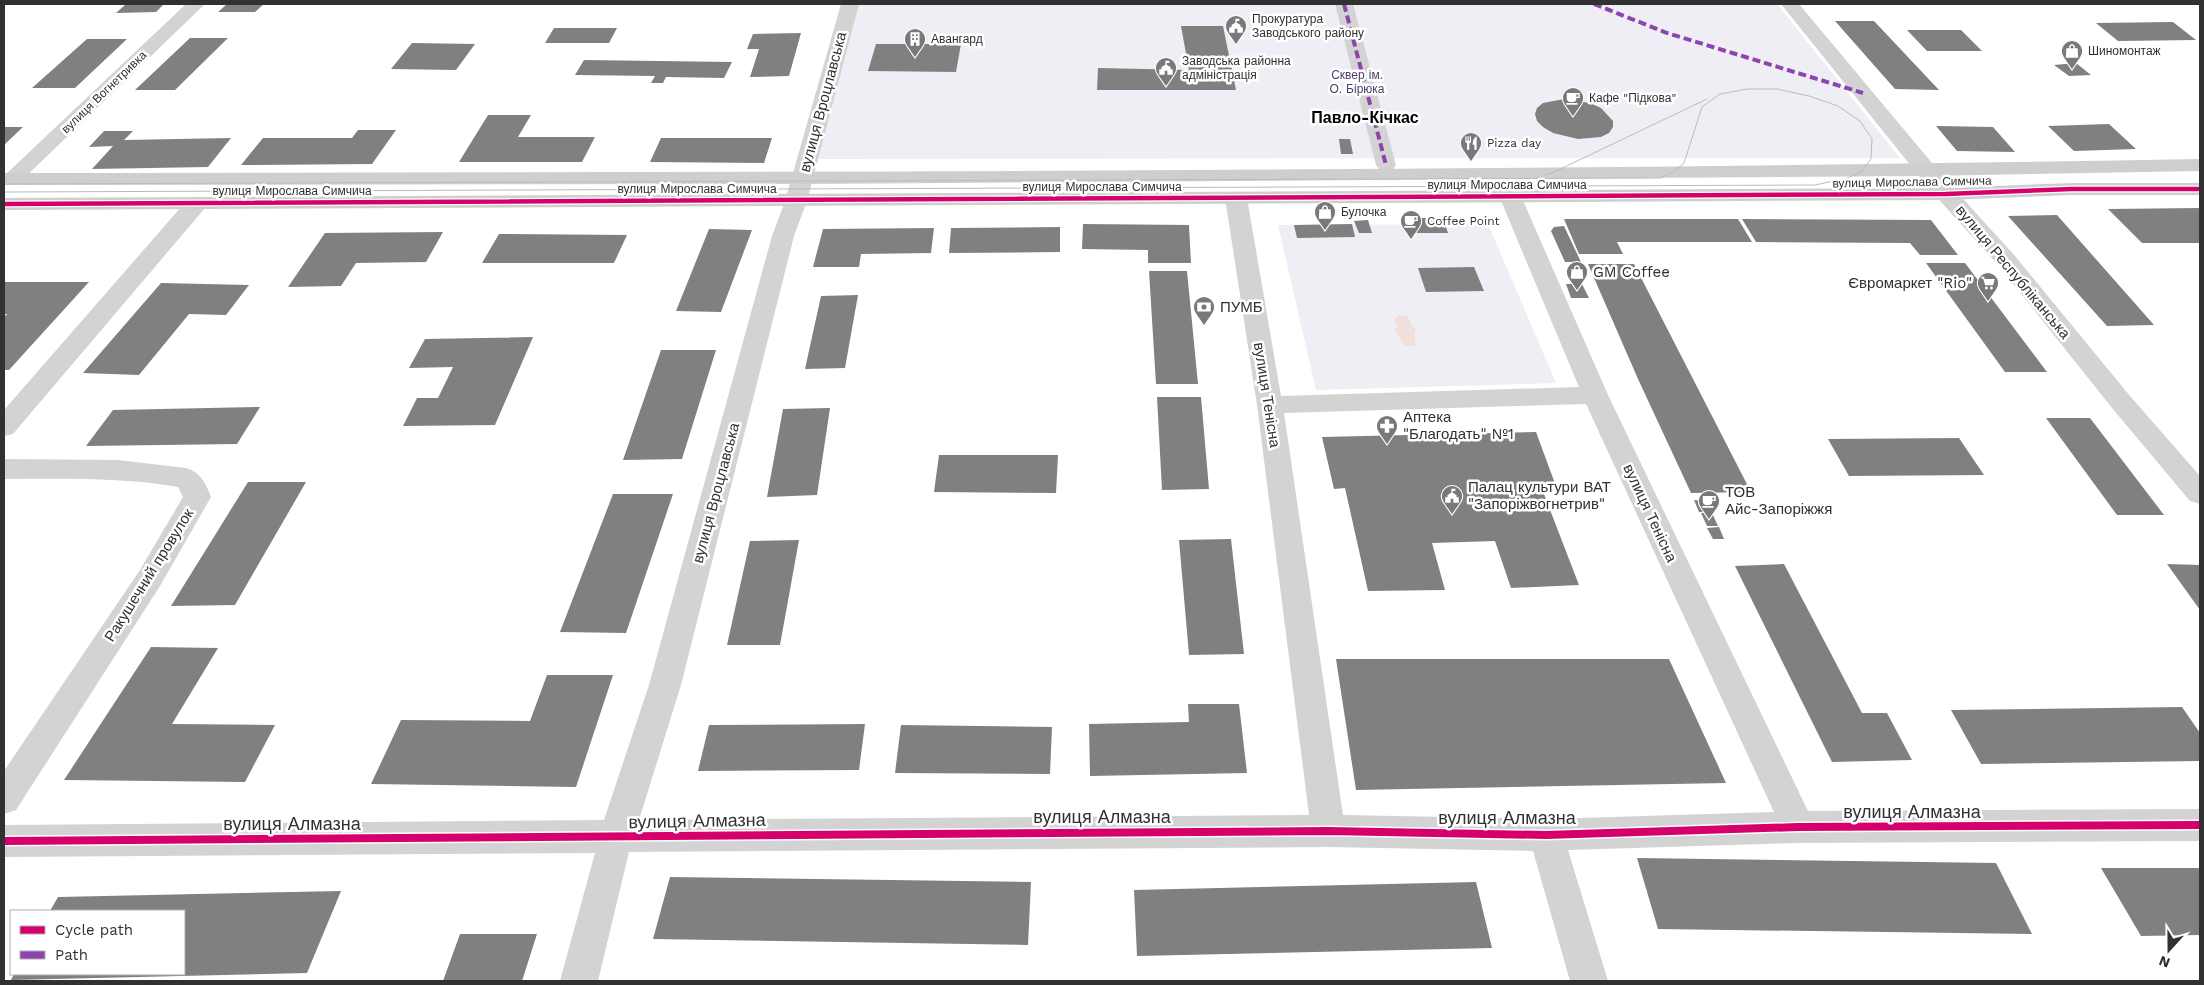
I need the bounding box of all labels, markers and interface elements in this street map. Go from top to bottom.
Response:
place label: Прокуратура Заводського району [1252,12,1364,40]
public building icon: Прокуратура Заводського району [1224,14,1248,45]
building icon: Авангард [903,27,927,58]
street label: вулиця Вроцлавська [796,29,851,174]
place label: Авангард [931,32,983,46]
shop icon: Шиномонтаж [2060,39,2084,70]
place label: Шиномонтаж [2088,44,2161,58]
street label: вулиця Вогнетривка [59,48,150,136]
place label: Заводська районна адміністрація [1182,54,1291,82]
public building icon: Заводська районна адміністрація [1154,56,1178,87]
park label: Сквер ім. О. Бірюка [1329,68,1385,96]
cafe icon: Кафе "Підкова" [1561,86,1585,117]
place label: Кафе "Підкова" [1589,91,1676,105]
district label: Павло-Кічкас [1311,108,1419,127]
restaurant icon: Pizza day [1459,131,1483,162]
place label: Pizza day [1487,136,1542,150]
street label: вулиця Мирослава Симчича [1832,174,1992,190]
street label: вулиця Мирослава Симчича [1427,178,1587,192]
street label: вулиця Мирослава Симчича [1022,180,1182,194]
street label: вулиця Мирослава Симчича [617,182,777,196]
street label: вулиця Мирослава Симчича [212,184,372,198]
shop icon: Булочка [1313,200,1337,231]
street label: вулиця Республіканська [1952,202,2075,343]
place label: Булочка [1341,205,1387,219]
cafe icon: Coffee Point [1399,209,1423,240]
place label: Coffee Point [1427,214,1500,228]
shop icon: GM Coffee [1565,260,1589,291]
place label: GM Coffee [1593,263,1670,281]
supermarket icon: Євромаркет "Rio" [1976,271,2000,302]
place label: Євромаркет "Rio" [1848,274,1972,292]
bank icon: ПУМБ [1192,295,1216,326]
place label: ПУМБ [1220,298,1263,316]
street label: вулиця Тенісна [1250,341,1284,449]
place label: Аптека "Благодать" №1 [1403,408,1514,443]
pharmacy icon: Аптека "Благодать" №1 [1375,414,1399,445]
street label: вулиця Вроцлавська [689,420,744,565]
street label: вулиця Тенісна [1619,461,1681,566]
place label: Палац культури ВАТ "Запоріжвогнетрив" [1468,478,1611,513]
place label: ТОВ Айс-Запоріжжя [1725,483,1832,518]
public building icon: Палац культури ВАТ "Запоріжвогнетрив" [1440,484,1464,515]
cafe icon: ТОВ Айс-Запоріжжя [1697,489,1721,520]
street label: Ракушечний провулок [101,505,198,645]
street label: вулиця Алмазна [1843,801,1982,822]
street label: вулиця Алмазна [1033,806,1172,827]
street label: вулиця Алмазна [1438,807,1577,828]
street label: вулиця Алмазна [628,809,767,832]
street label: вулиця Алмазна [223,813,362,834]
legend [10,910,185,975]
text: Cycle path [55,921,133,939]
north arrow [2144,925,2194,975]
text: Path [55,946,88,964]
text: N [2157,953,2172,971]

